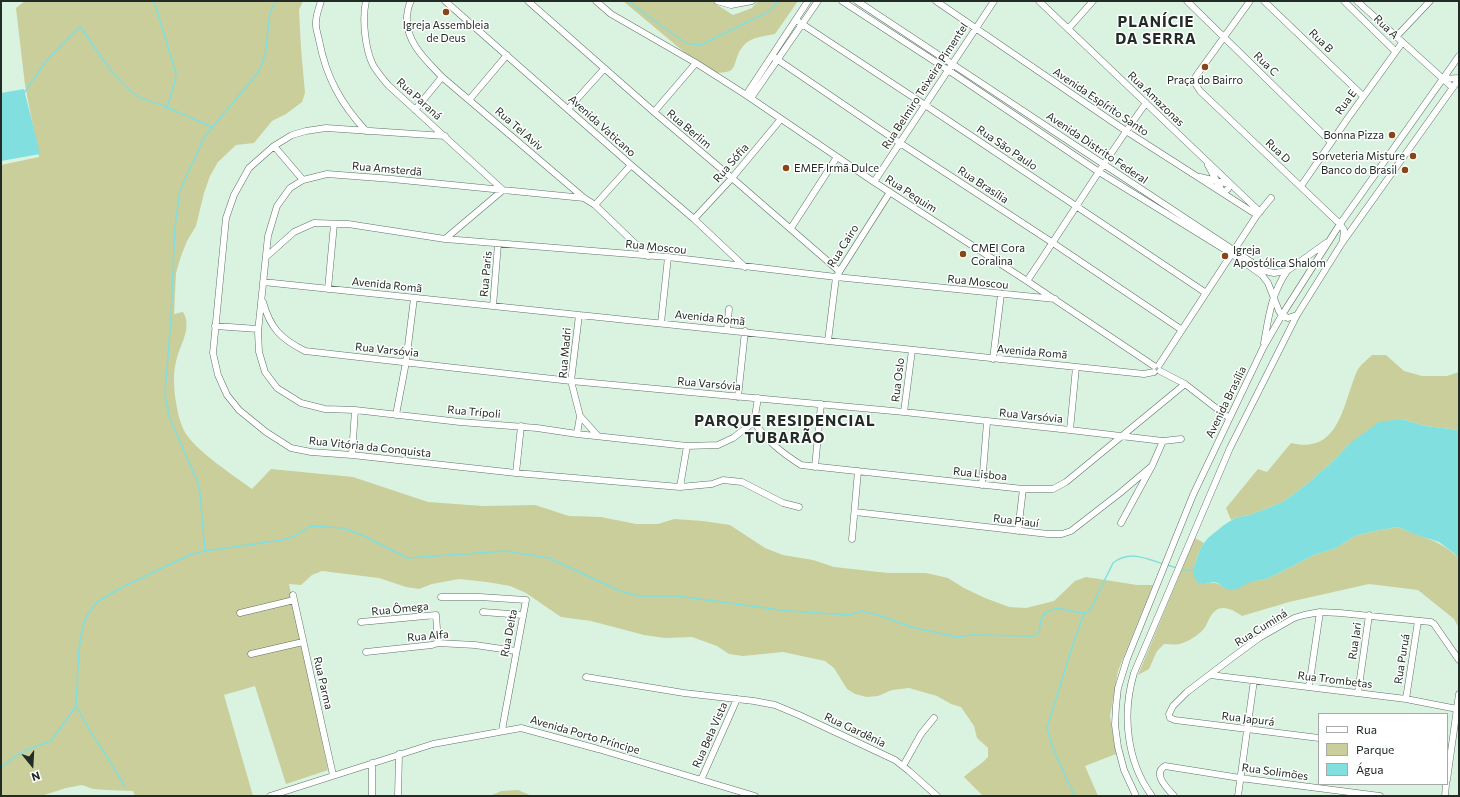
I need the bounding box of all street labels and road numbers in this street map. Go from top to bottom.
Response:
street label: Rua A [1371,12,1401,42]
street label: Rua Belmiro Teixeira Pimentel [879,20,971,152]
street label: Rua B [1306,26,1336,56]
street label: Rua C [1251,49,1281,79]
street label: Avenida Espírito Santo [1051,65,1151,139]
street label: Rua Amazonas [1125,69,1187,129]
street label: Rua Paraná [394,75,444,123]
street label: Rua E [1332,87,1360,117]
street label: Avenida Vaticano [566,92,638,160]
street label: Rua Tel Aviv [492,105,546,153]
street label: Rua Berlim [664,107,714,151]
street label: Avenida Distrito Federal [1044,109,1150,187]
street label: Rua São Paulo [974,123,1040,173]
street label: Rua D [1263,136,1293,166]
street label: Rua Sófia [711,141,751,185]
street label: Rua Amsterdã [352,159,422,179]
street label: Rua Brasília [955,164,1011,206]
street label: Rua Pequim [883,172,939,216]
street label: Rua Cairo [825,222,861,270]
street label: Rua Moscou [625,237,687,257]
street label: Rua Paris [477,250,495,298]
street label: Rua Moscou [947,272,1009,292]
street label: Avenida Romã [351,275,423,295]
street label: Avenida Romã [674,308,746,328]
street label: Rua Madri [556,327,574,379]
street label: Rua Varsóvia [355,340,419,360]
street label: Avenida Romã [996,342,1068,362]
street label: Rua Oslo [889,357,907,403]
street label: Avenida Brasília [1203,364,1249,440]
street label: Rua Varsóvia [677,375,741,393]
street label: Rua Trípoli [447,403,501,421]
street label: Rua Varsóvia [999,406,1063,426]
street label: Rua Vitória da Conquista [308,434,432,460]
street label: Rua Lisboa [952,465,1008,483]
street label: Rua Piauí [992,512,1040,530]
street label: Rua Ômega [371,599,429,619]
street label: Rua Cuminá [1232,607,1290,649]
street label: Rua Delta [498,608,520,658]
street label: Rua Jari [1346,622,1364,660]
street label: Rua Alfa [407,628,449,644]
street label: Rua Puruá [1392,633,1412,685]
street label: Rua Parma [311,655,335,711]
street label: Rua Trombetas [1297,669,1373,691]
street label: Rua Bela Vista [690,700,730,770]
street label: Rua Japurá [1221,709,1275,729]
street label: Rua Gardênia [822,710,888,750]
street label: Avenida Porto Príncipe [529,713,641,757]
street label: Rua Solimões [1241,761,1309,783]

